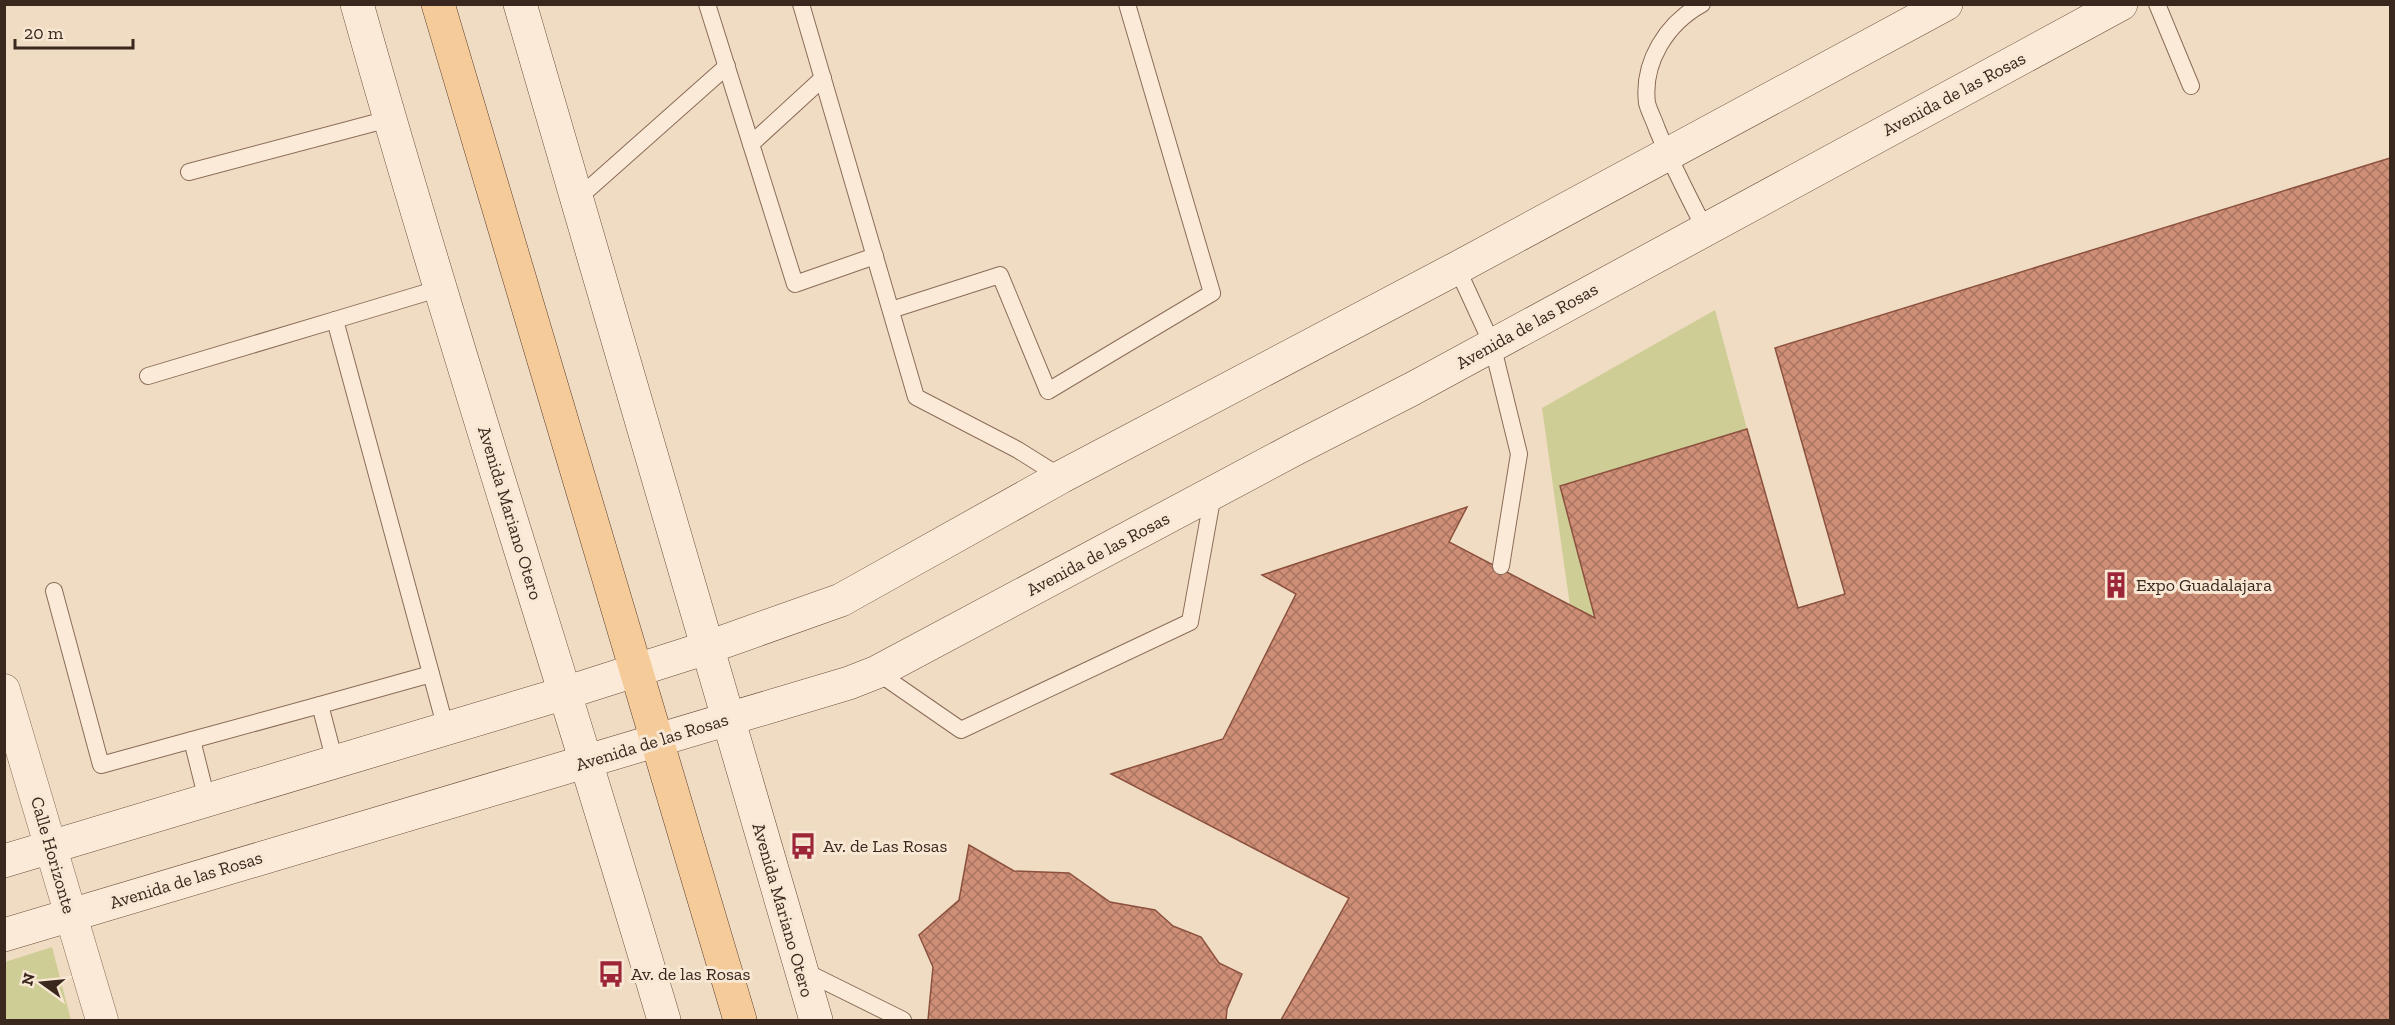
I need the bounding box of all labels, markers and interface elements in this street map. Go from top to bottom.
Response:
scale bar [15,12,134,50]
text: 20 m [24,22,64,44]
street label: Avenida de las Rosas [1879,47,2029,141]
street label: Avenida de las Rosas [1452,278,1602,374]
street label: Avenida Mariano Otero [473,423,547,603]
street label: Avenida de las Rosas [1023,507,1173,601]
building icon: Expo Guadalajara [2101,570,2131,600]
place label: Expo Guadalajara [2136,574,2272,596]
street label: Avenida de las Rosas [573,708,731,776]
street label: Calle Horizonte [26,794,80,916]
street label: Avenida Mariano Otero [748,820,818,1000]
bus stop icon: Av. de Las Rosas [788,831,818,861]
place label: Av. de Las Rosas [823,835,948,857]
street label: Avenida de las Rosas [107,846,265,914]
north arrow [12,953,72,1013]
bus stop icon: Av. de las Rosas [596,959,626,989]
place label: Av. de las Rosas [631,963,751,985]
text: N [17,971,39,988]

